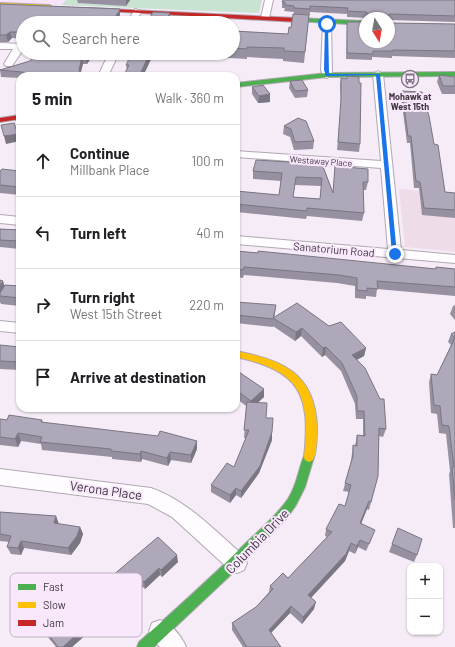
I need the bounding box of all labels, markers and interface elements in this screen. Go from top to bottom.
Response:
north arrow [359,12,395,48]
route start [318,15,336,33]
search box [16,16,240,60]
icon: search [30,27,52,49]
text: Search here [62,29,140,47]
bus stop icon: Mohawk at West 15th [400,69,420,89]
text: 5 min [32,88,72,108]
text: Walk · 360 m [155,90,224,106]
place label: Mohawk at West 15th [389,91,432,112]
text: Continue [70,144,130,162]
icon: ahead [32,150,54,172]
text: 100 m [191,153,224,169]
street label: Westaway Place [289,153,353,169]
text: Millbank Place [70,162,149,178]
icon: left [32,222,54,244]
text: Turn left [70,224,126,242]
text: 40 m [196,225,224,241]
street label: Sanatorium Road [293,239,375,259]
route end [386,245,404,263]
text: Turn right [70,288,135,306]
icon: right [32,294,54,316]
text: 220 m [189,297,224,313]
text: West 15th Street [70,306,162,322]
icon: arrive [32,366,54,388]
text: Arrive at destination [70,368,206,386]
street label: Verona Place [69,477,143,503]
street label: Columbia Drive [222,505,292,577]
map controls [407,563,443,635]
button: + [407,563,443,599]
legend [10,573,142,637]
text: Fast [43,580,64,593]
text: Slow [43,598,66,611]
button: − [407,599,443,635]
text: Jam [43,616,64,629]

